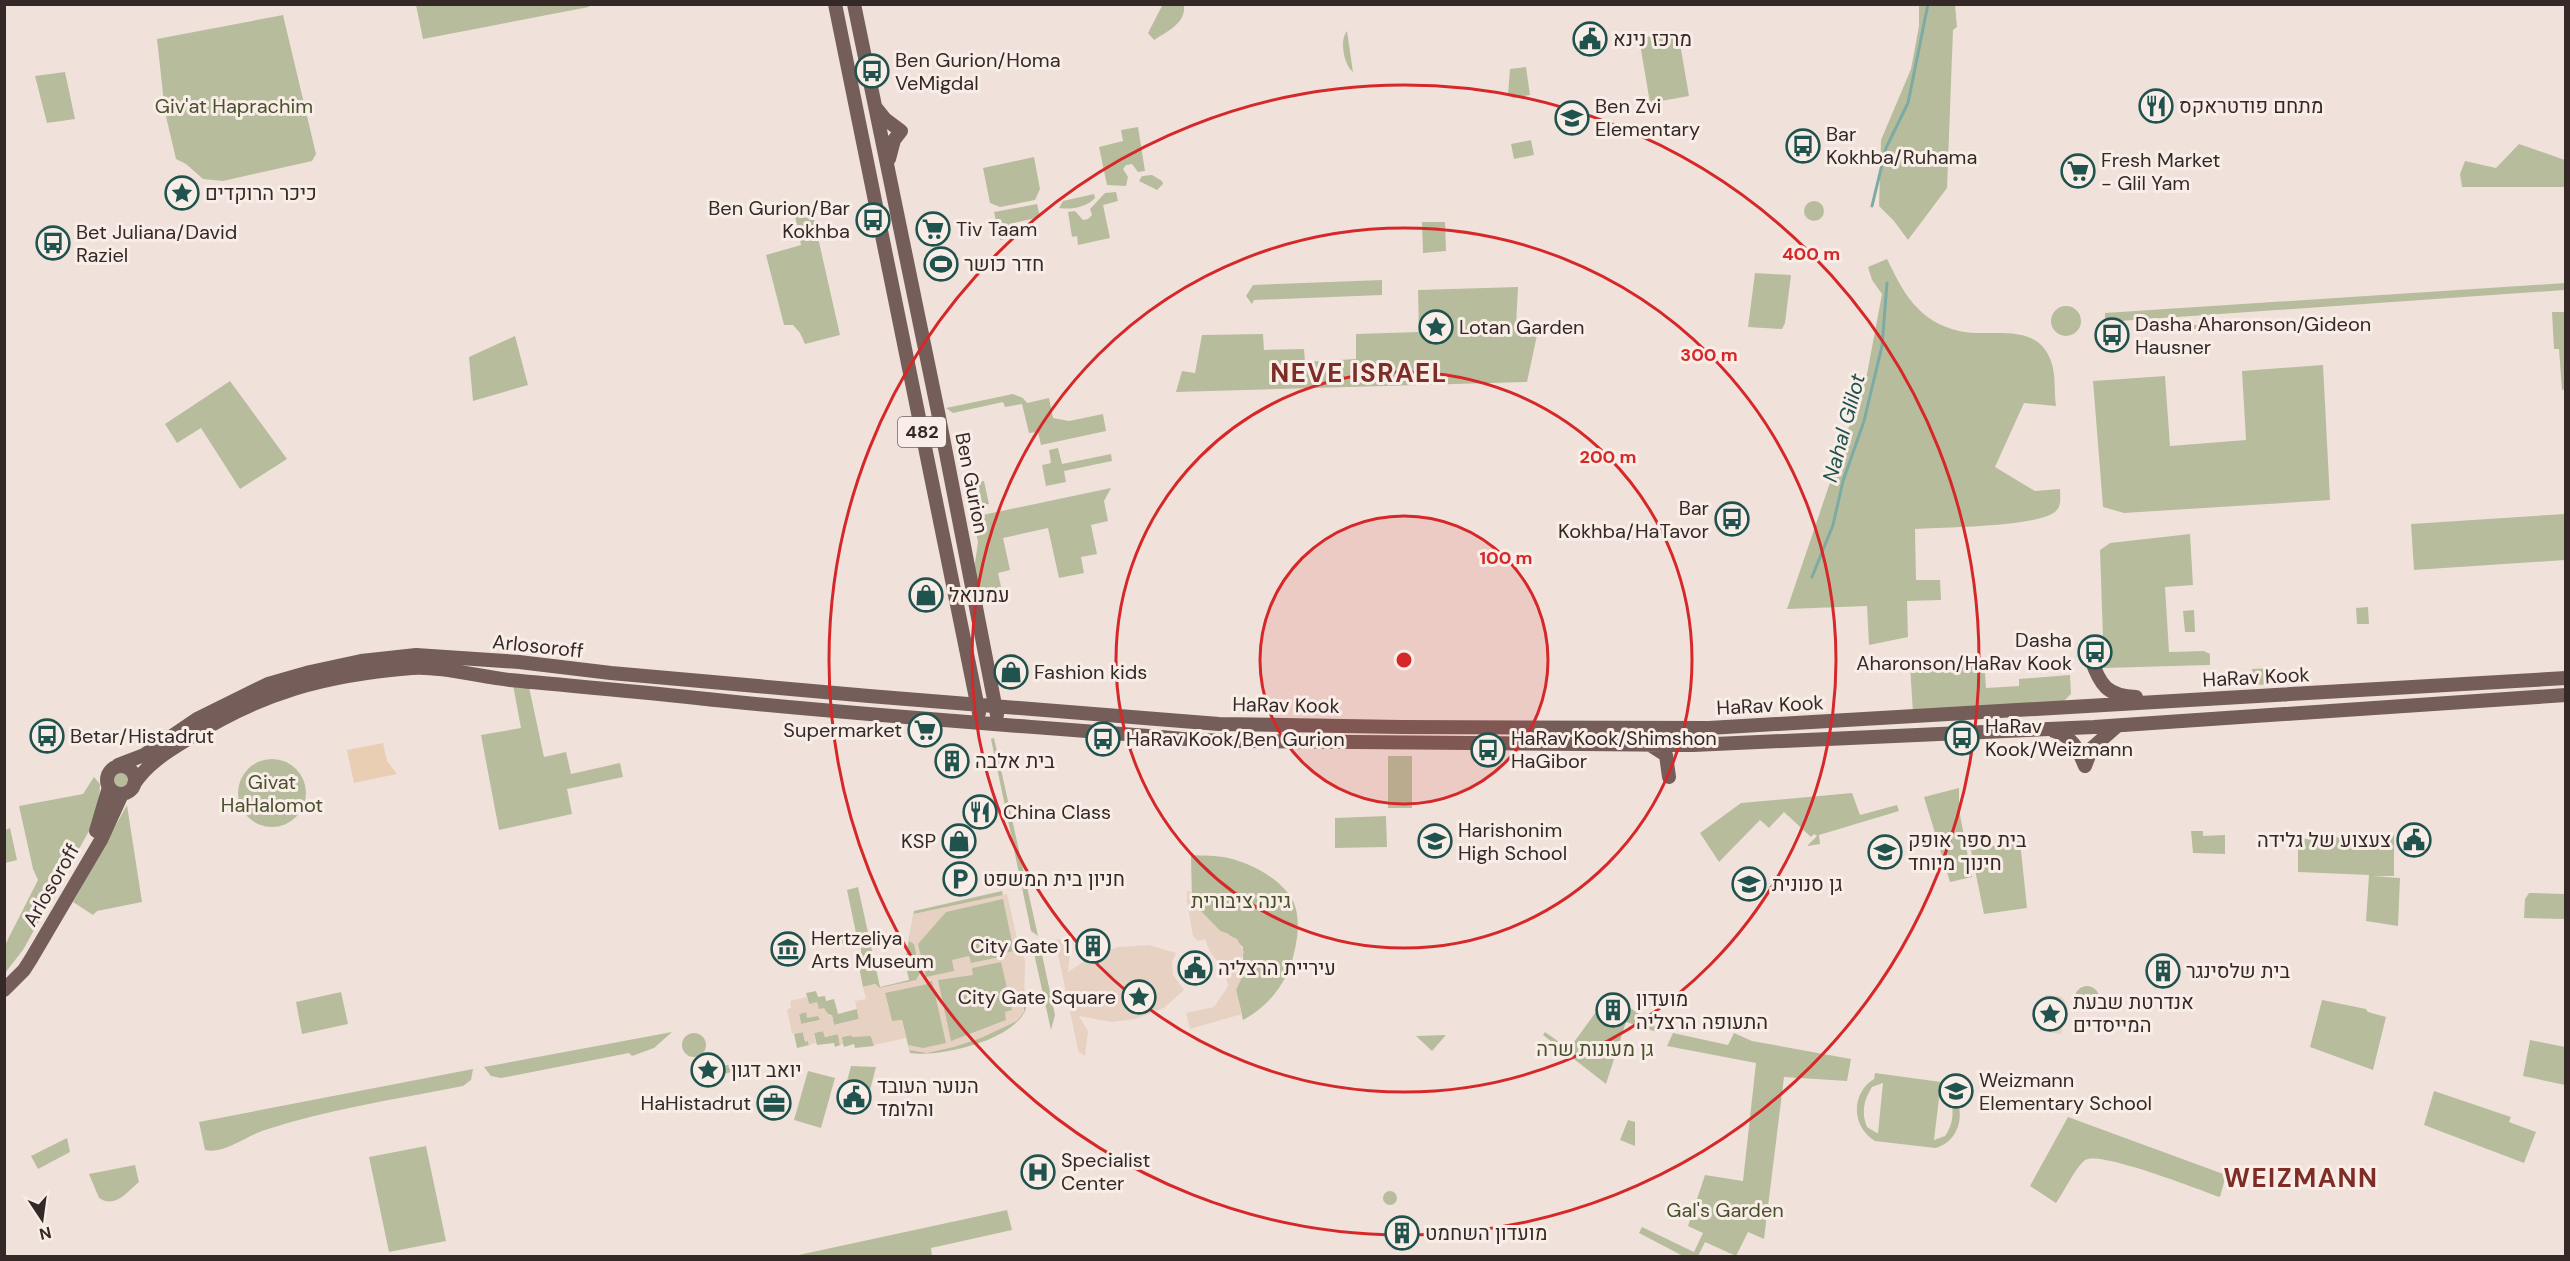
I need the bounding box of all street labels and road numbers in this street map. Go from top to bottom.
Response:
road number: 482 [898,417,946,447]
street label: Ben Gurion [949,430,995,536]
street label: Arlosoroff [491,628,585,664]
street label: HaRav Kook [2202,661,2310,693]
street label: HaRav Kook [1716,689,1824,721]
street label: HaRav Kook [1232,691,1340,719]
street label: Arlosoroff [17,839,85,931]

